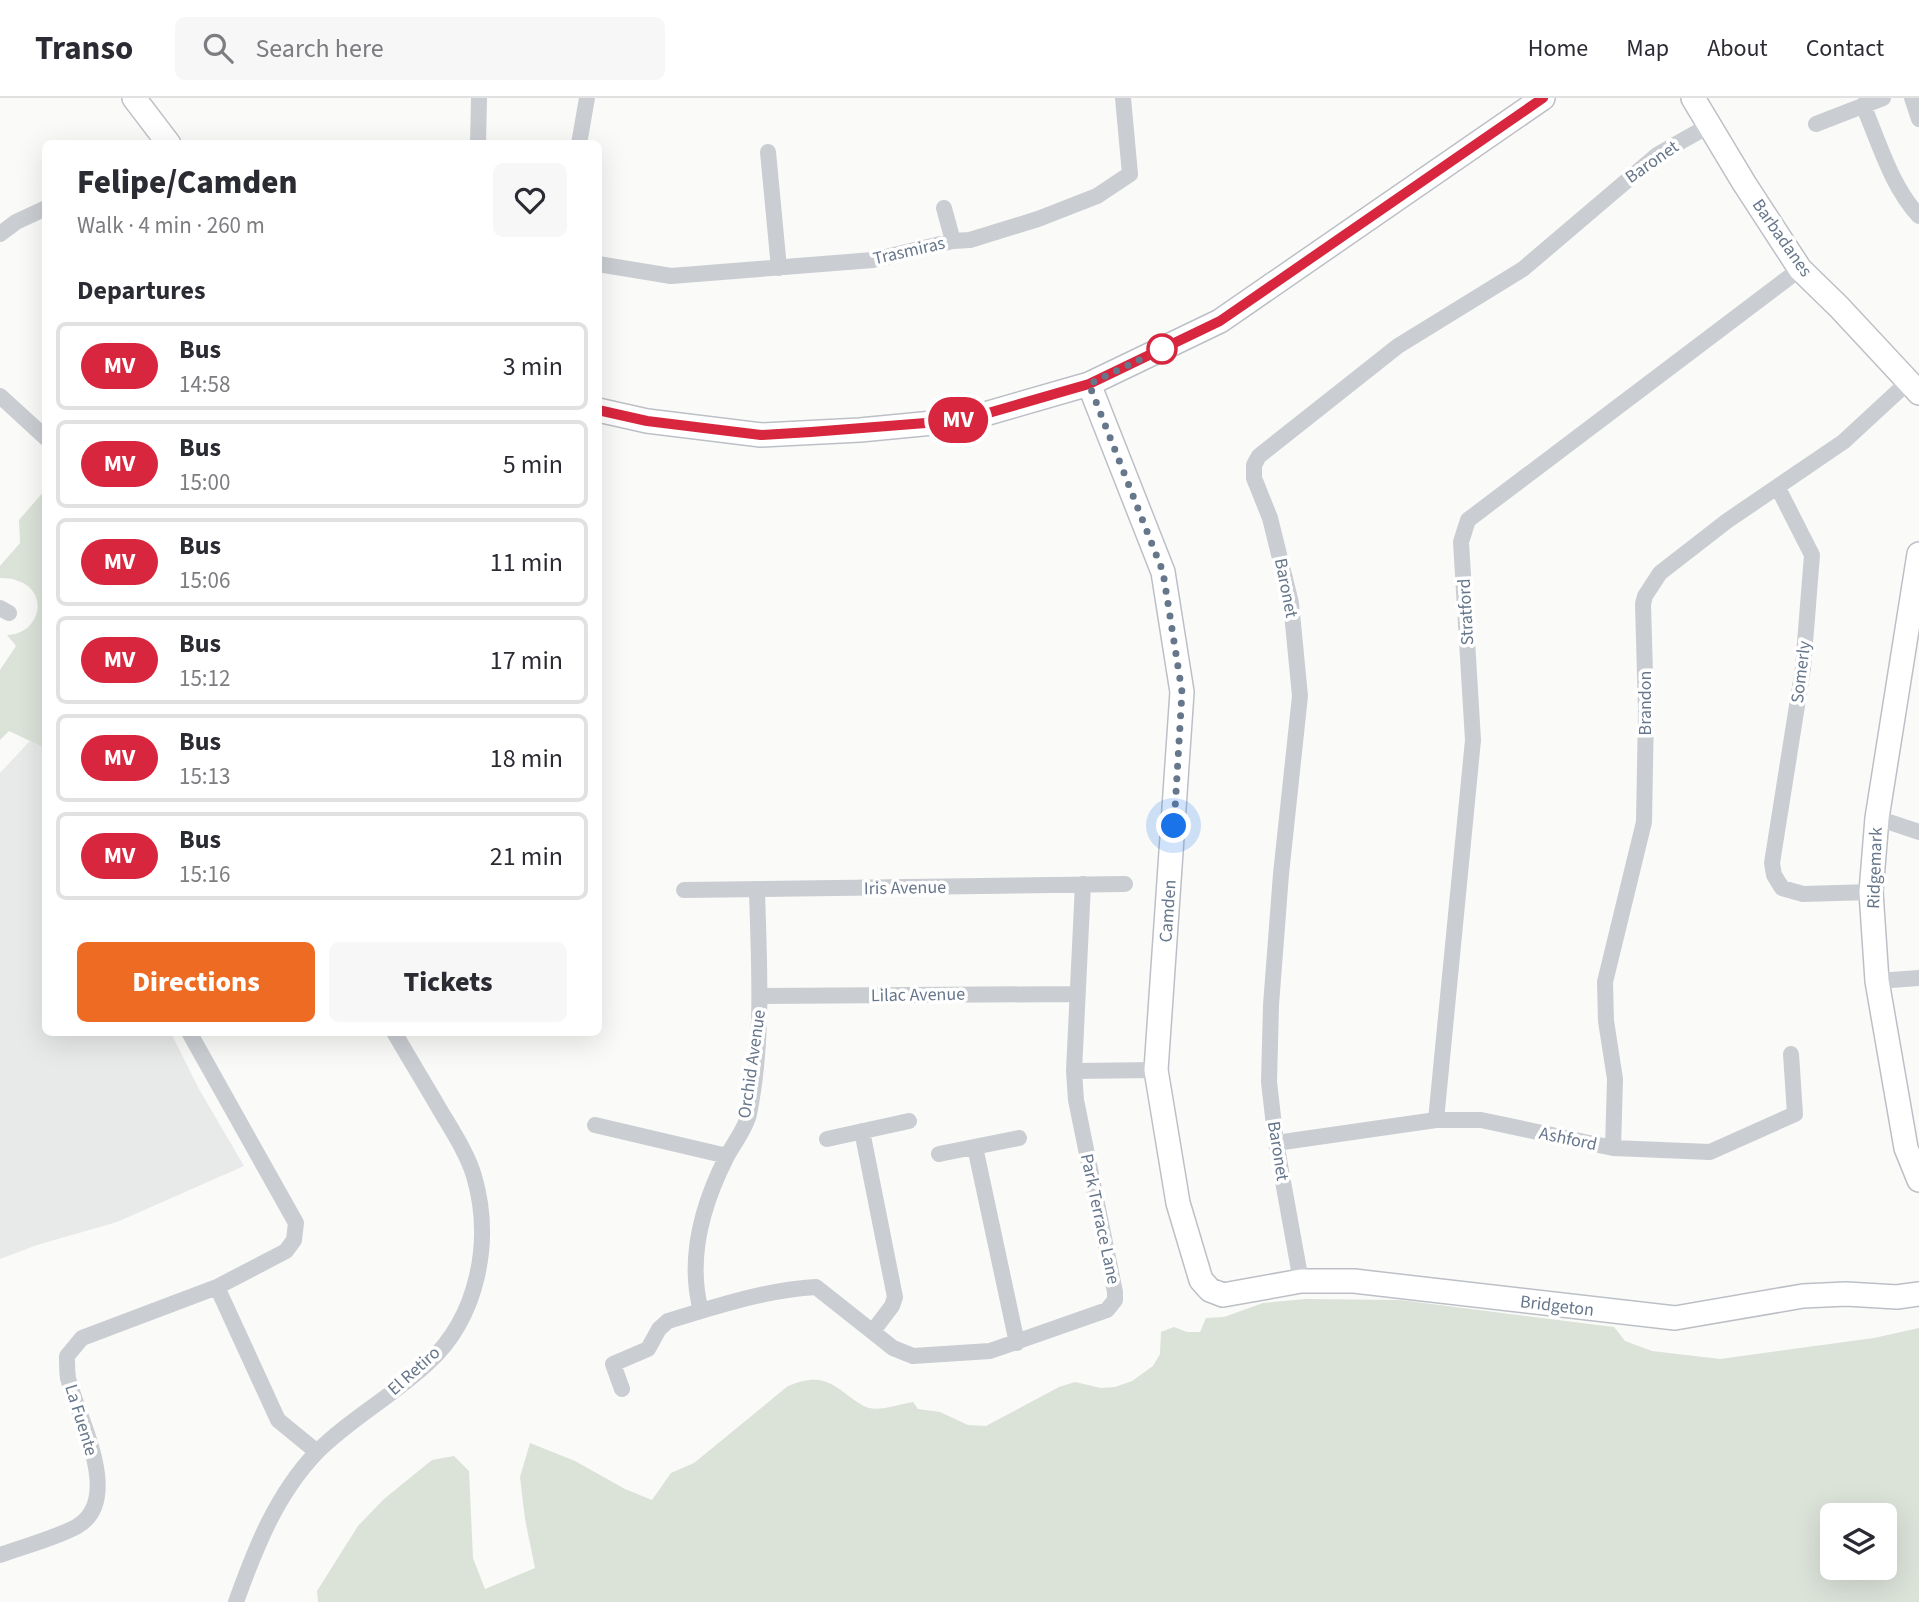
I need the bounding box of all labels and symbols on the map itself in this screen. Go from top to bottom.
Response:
street label: Baronet [1620,135,1684,189]
street label: Barbadanes [1746,194,1818,282]
street label: Trasmiras [871,231,947,271]
unlabelled marker [1147,334,1177,364]
line badge: MV [926,397,990,443]
street label: Baronet [1268,556,1304,620]
street label: Stratford [1452,578,1480,646]
street label: Somerly [1785,639,1817,705]
street label: Brandon [1633,671,1658,735]
your location [1156,808,1191,843]
street label: Ridgemark [1861,827,1889,909]
street label: Iris Avenue [864,875,946,901]
street label: Camden [1153,879,1183,943]
street label: Lilac Avenue [871,982,965,1008]
street label: Orchid Avenue [732,1008,772,1120]
street label: Baronet [1261,1119,1295,1183]
street label: Ashford [1537,1121,1599,1157]
street label: Park Terrace Lane [1074,1151,1126,1287]
street label: Bridgeton [1519,1289,1595,1323]
street label: El Retiro [382,1341,446,1401]
street label: La Fuente [58,1381,104,1459]

